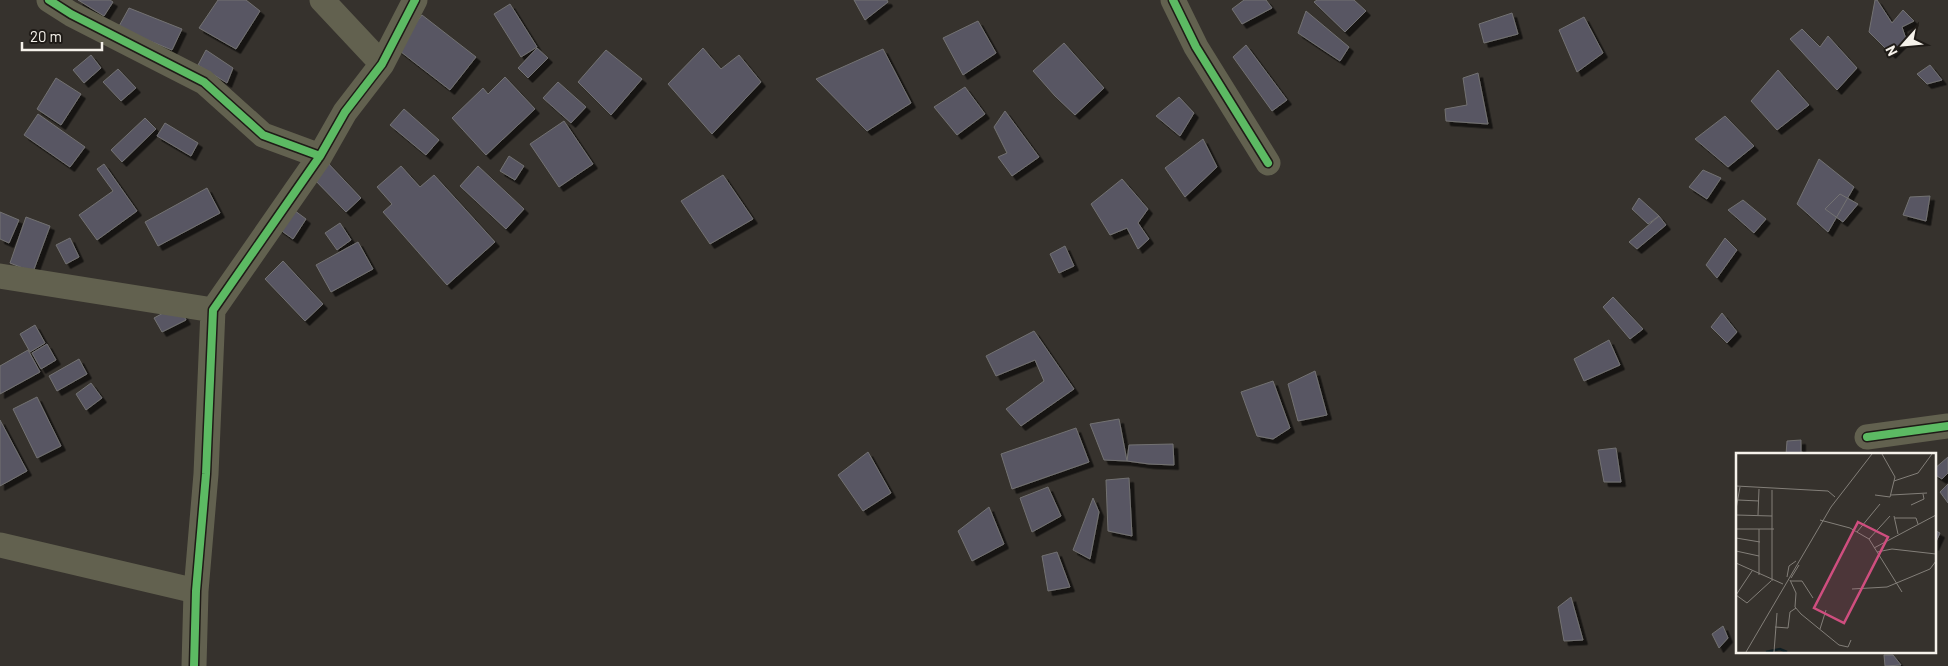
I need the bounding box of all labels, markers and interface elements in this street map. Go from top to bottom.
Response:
scale bar [22,20,102,52]
north arrow [1878,20,1928,70]
text: 20 m [30,27,62,45]
text: N [1881,43,1901,59]
inset map [1736,453,1936,654]

